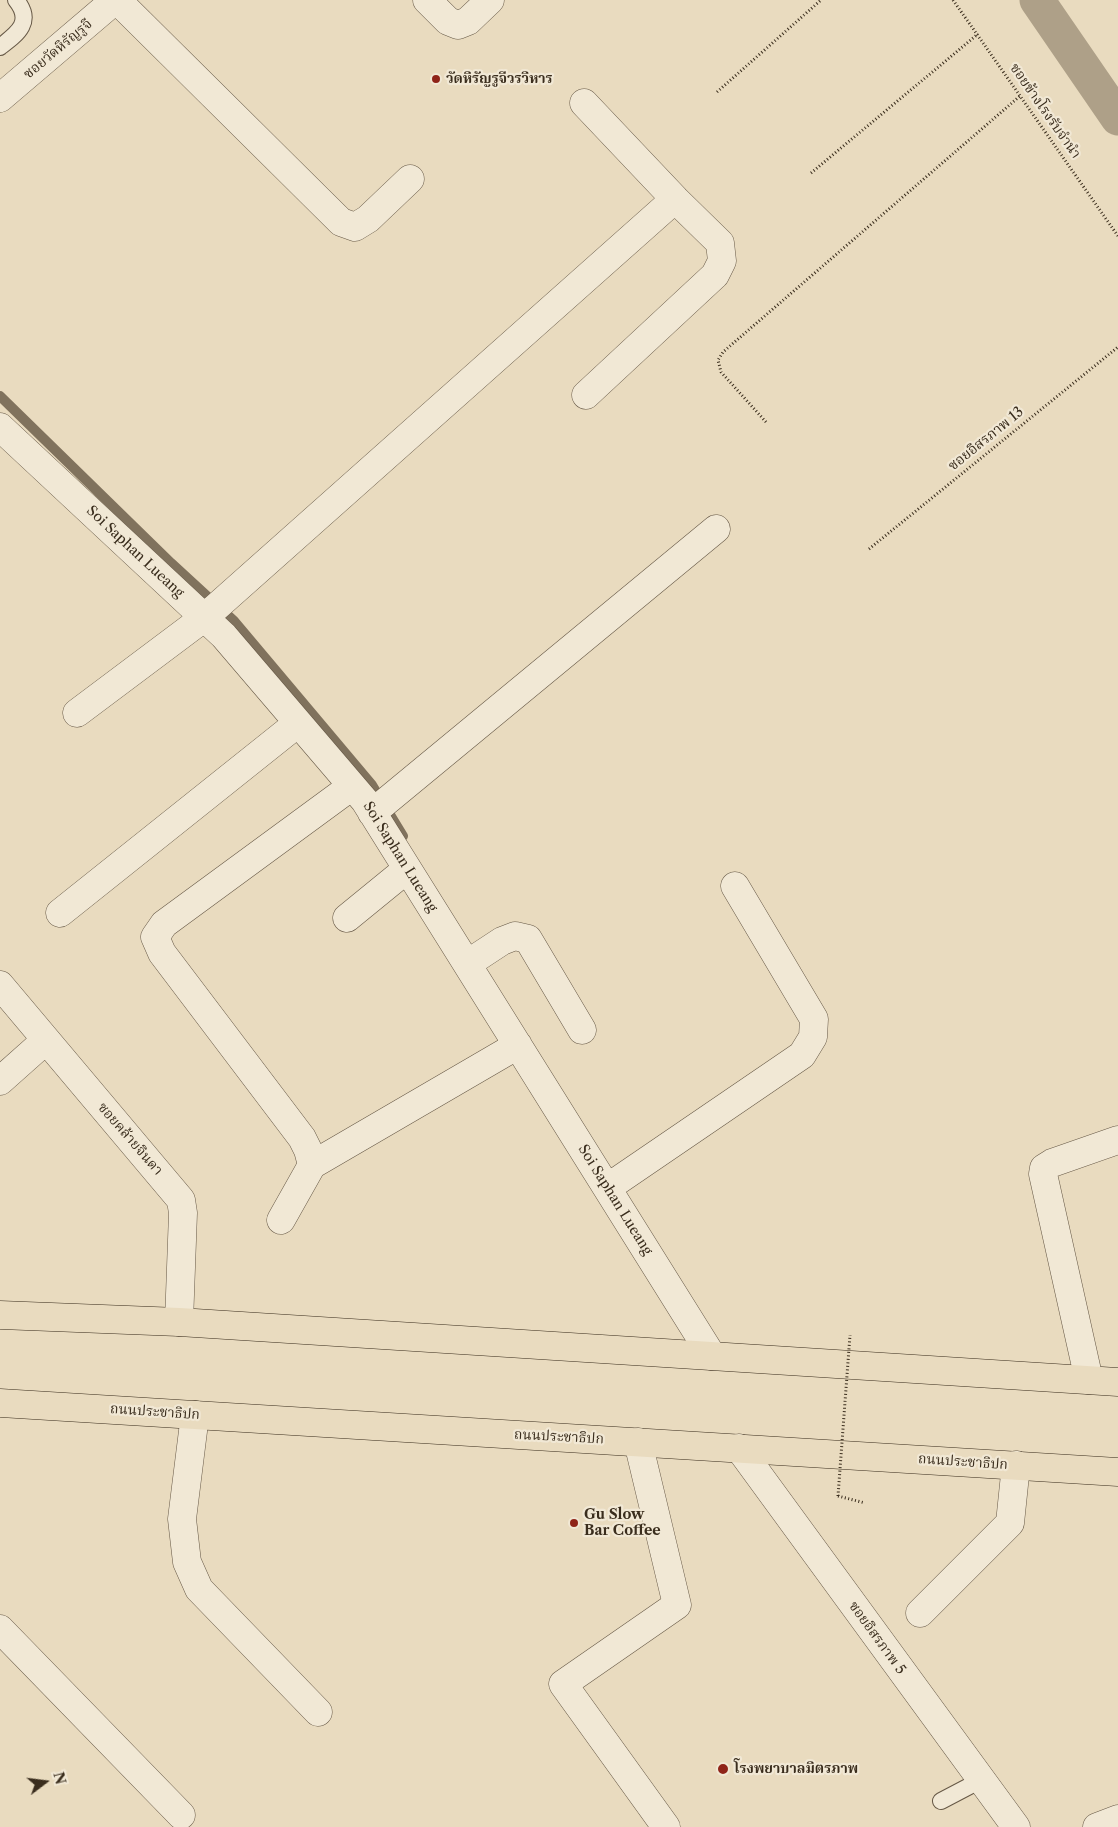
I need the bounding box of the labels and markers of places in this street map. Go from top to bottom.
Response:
place label: วัดหิรัญรูจีวรวิหาร [446,71,553,87]
marker: วัดหิรัญรูจีวรวิหาร [430,73,442,85]
place label: Gu Slow Bar Coffee [584,1507,661,1540]
marker: Gu Slow Bar Coffee [568,1517,580,1529]
place label: โรงพยาบาลมิตรภาพ [734,1761,858,1777]
marker: โรงพยาบาลมิตรภาพ [716,1762,730,1776]

